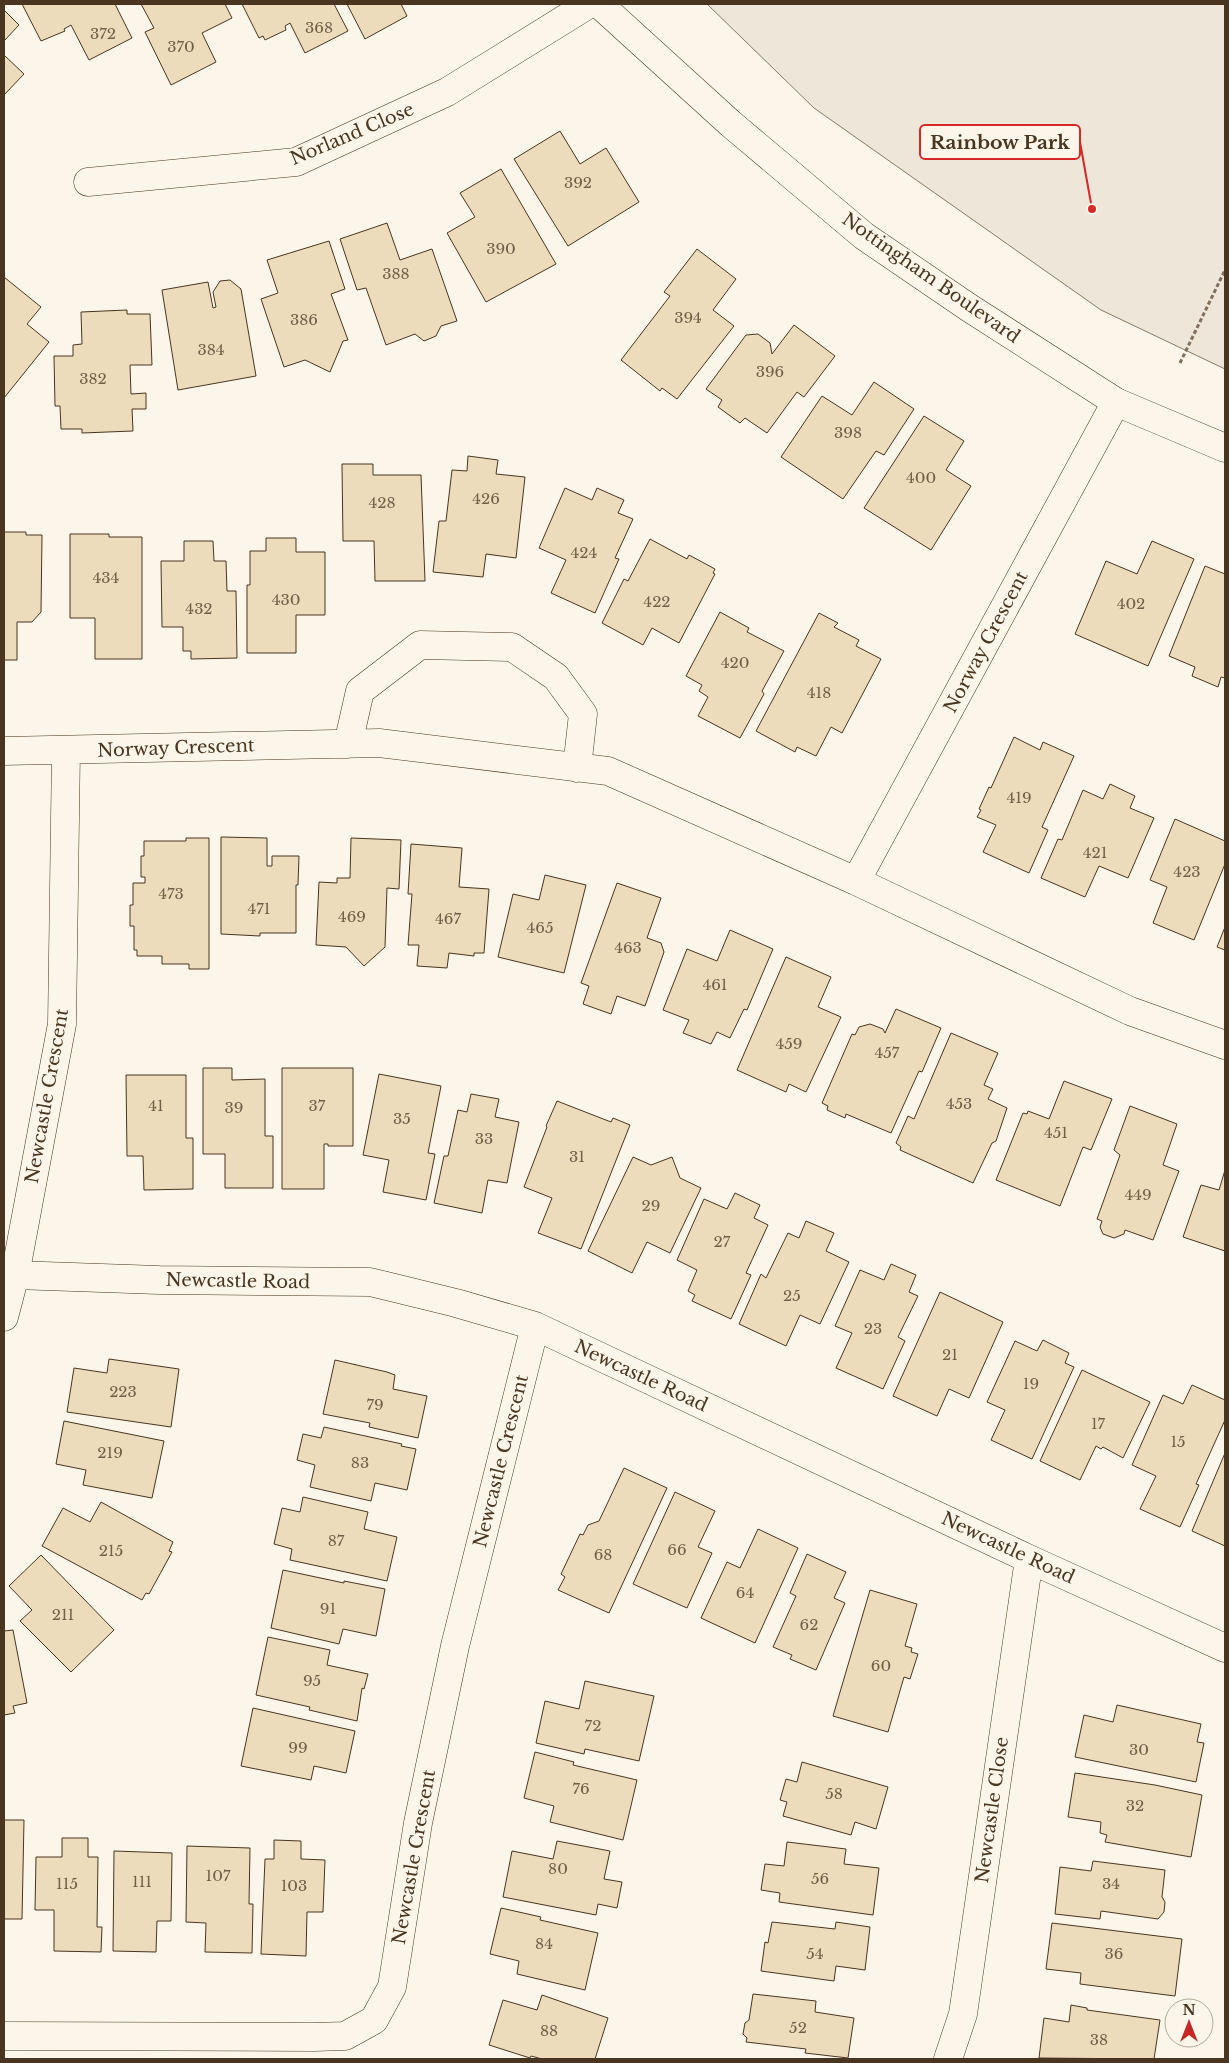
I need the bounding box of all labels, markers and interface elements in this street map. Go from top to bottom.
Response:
house number: 368 [305,18,333,37]
house number: 372 [90,24,116,43]
house number: 370 [167,37,195,56]
street label: Norland Close [287,98,417,170]
callout: Rainbow Park [920,125,1080,159]
text: Rainbow Park [930,131,1070,154]
house number: 392 [564,173,592,192]
street label: Nottingham Boulevard [838,208,1024,348]
house number: 390 [486,239,516,258]
house number: 388 [382,264,410,283]
house number: 394 [674,308,702,327]
house number: 386 [290,310,318,329]
house number: 384 [197,340,225,359]
house number: 396 [756,362,784,381]
house number: 382 [79,369,107,388]
house number: 398 [834,423,862,442]
house number: 400 [906,468,936,487]
house number: 426 [472,489,500,508]
house number: 428 [368,493,396,512]
house number: 424 [571,543,597,562]
street label: Norway Crescent [939,567,1033,717]
house number: 434 [93,568,119,587]
house number: 430 [272,590,300,609]
house number: 422 [643,592,671,611]
house number: 402 [1117,594,1145,613]
house number: 432 [185,599,213,618]
house number: 420 [721,653,749,672]
house number: 418 [807,683,831,702]
street label: Norway Crescent [97,734,255,762]
house number: 419 [1006,788,1032,807]
house number: 421 [1083,843,1107,862]
house number: 423 [1173,862,1201,881]
house number: 473 [158,884,184,903]
house number: 471 [248,899,271,918]
house number: 469 [338,907,366,926]
house number: 467 [435,909,461,928]
house number: 465 [527,918,553,937]
house number: 463 [614,938,642,957]
house number: 461 [702,975,728,994]
street label: Newcastle Crescent [21,1007,73,1185]
house number: 459 [776,1034,802,1053]
house number: 457 [875,1043,900,1062]
house number: 453 [946,1094,972,1113]
house number: 41 [148,1096,164,1115]
house number: 37 [309,1096,326,1115]
house number: 39 [225,1098,243,1117]
house number: 35 [393,1109,411,1128]
house number: 451 [1044,1123,1068,1142]
house number: 33 [475,1129,493,1148]
house number: 31 [569,1147,585,1166]
house number: 449 [1124,1185,1152,1204]
house number: 29 [642,1196,660,1215]
house number: 27 [714,1232,731,1251]
street label: Newcastle Road [165,1269,311,1293]
house number: 25 [783,1286,801,1305]
house number: 23 [864,1319,882,1338]
street label: Newcastle Road [571,1335,711,1417]
house number: 21 [942,1345,958,1364]
street label: Newcastle Crescent [469,1372,533,1550]
house number: 19 [1023,1374,1039,1393]
house number: 223 [109,1382,137,1401]
house number: 79 [366,1395,384,1414]
house number: 17 [1091,1414,1106,1433]
house number: 15 [1170,1432,1186,1451]
house number: 219 [97,1443,123,1462]
house number: 83 [351,1453,369,1472]
street label: Newcastle Road [938,1507,1078,1589]
house number: 87 [328,1531,345,1550]
house number: 66 [667,1540,687,1559]
house number: 215 [99,1541,123,1560]
house number: 68 [594,1545,612,1564]
house number: 64 [736,1583,754,1602]
house number: 91 [320,1599,336,1618]
house number: 211 [52,1605,74,1624]
house number: 62 [800,1615,818,1634]
house number: 60 [871,1656,891,1675]
house number: 95 [303,1671,321,1690]
house number: 72 [585,1716,601,1735]
street label: Newcastle Close [971,1736,1013,1884]
house number: 99 [288,1738,308,1757]
house number: 30 [1129,1740,1149,1759]
street label: Newcastle Crescent [388,1768,440,1946]
house number: 76 [572,1779,590,1798]
house number: 58 [825,1784,843,1803]
house number: 32 [1126,1796,1144,1815]
house number: 80 [548,1859,568,1878]
house number: 107 [206,1866,231,1885]
house number: 56 [811,1869,829,1888]
house number: 111 [132,1872,152,1891]
house number: 115 [56,1874,78,1893]
house number: 34 [1102,1874,1120,1893]
house number: 103 [281,1876,307,1895]
house number: 84 [535,1934,553,1953]
house number: 54 [806,1944,824,1963]
house number: 36 [1105,1944,1123,1963]
north arrow [1164,1998,1214,2048]
text: N [1182,2001,1196,2019]
house number: 52 [789,2018,807,2037]
house number: 88 [540,2021,558,2040]
house number: 38 [1090,2030,1108,2049]

